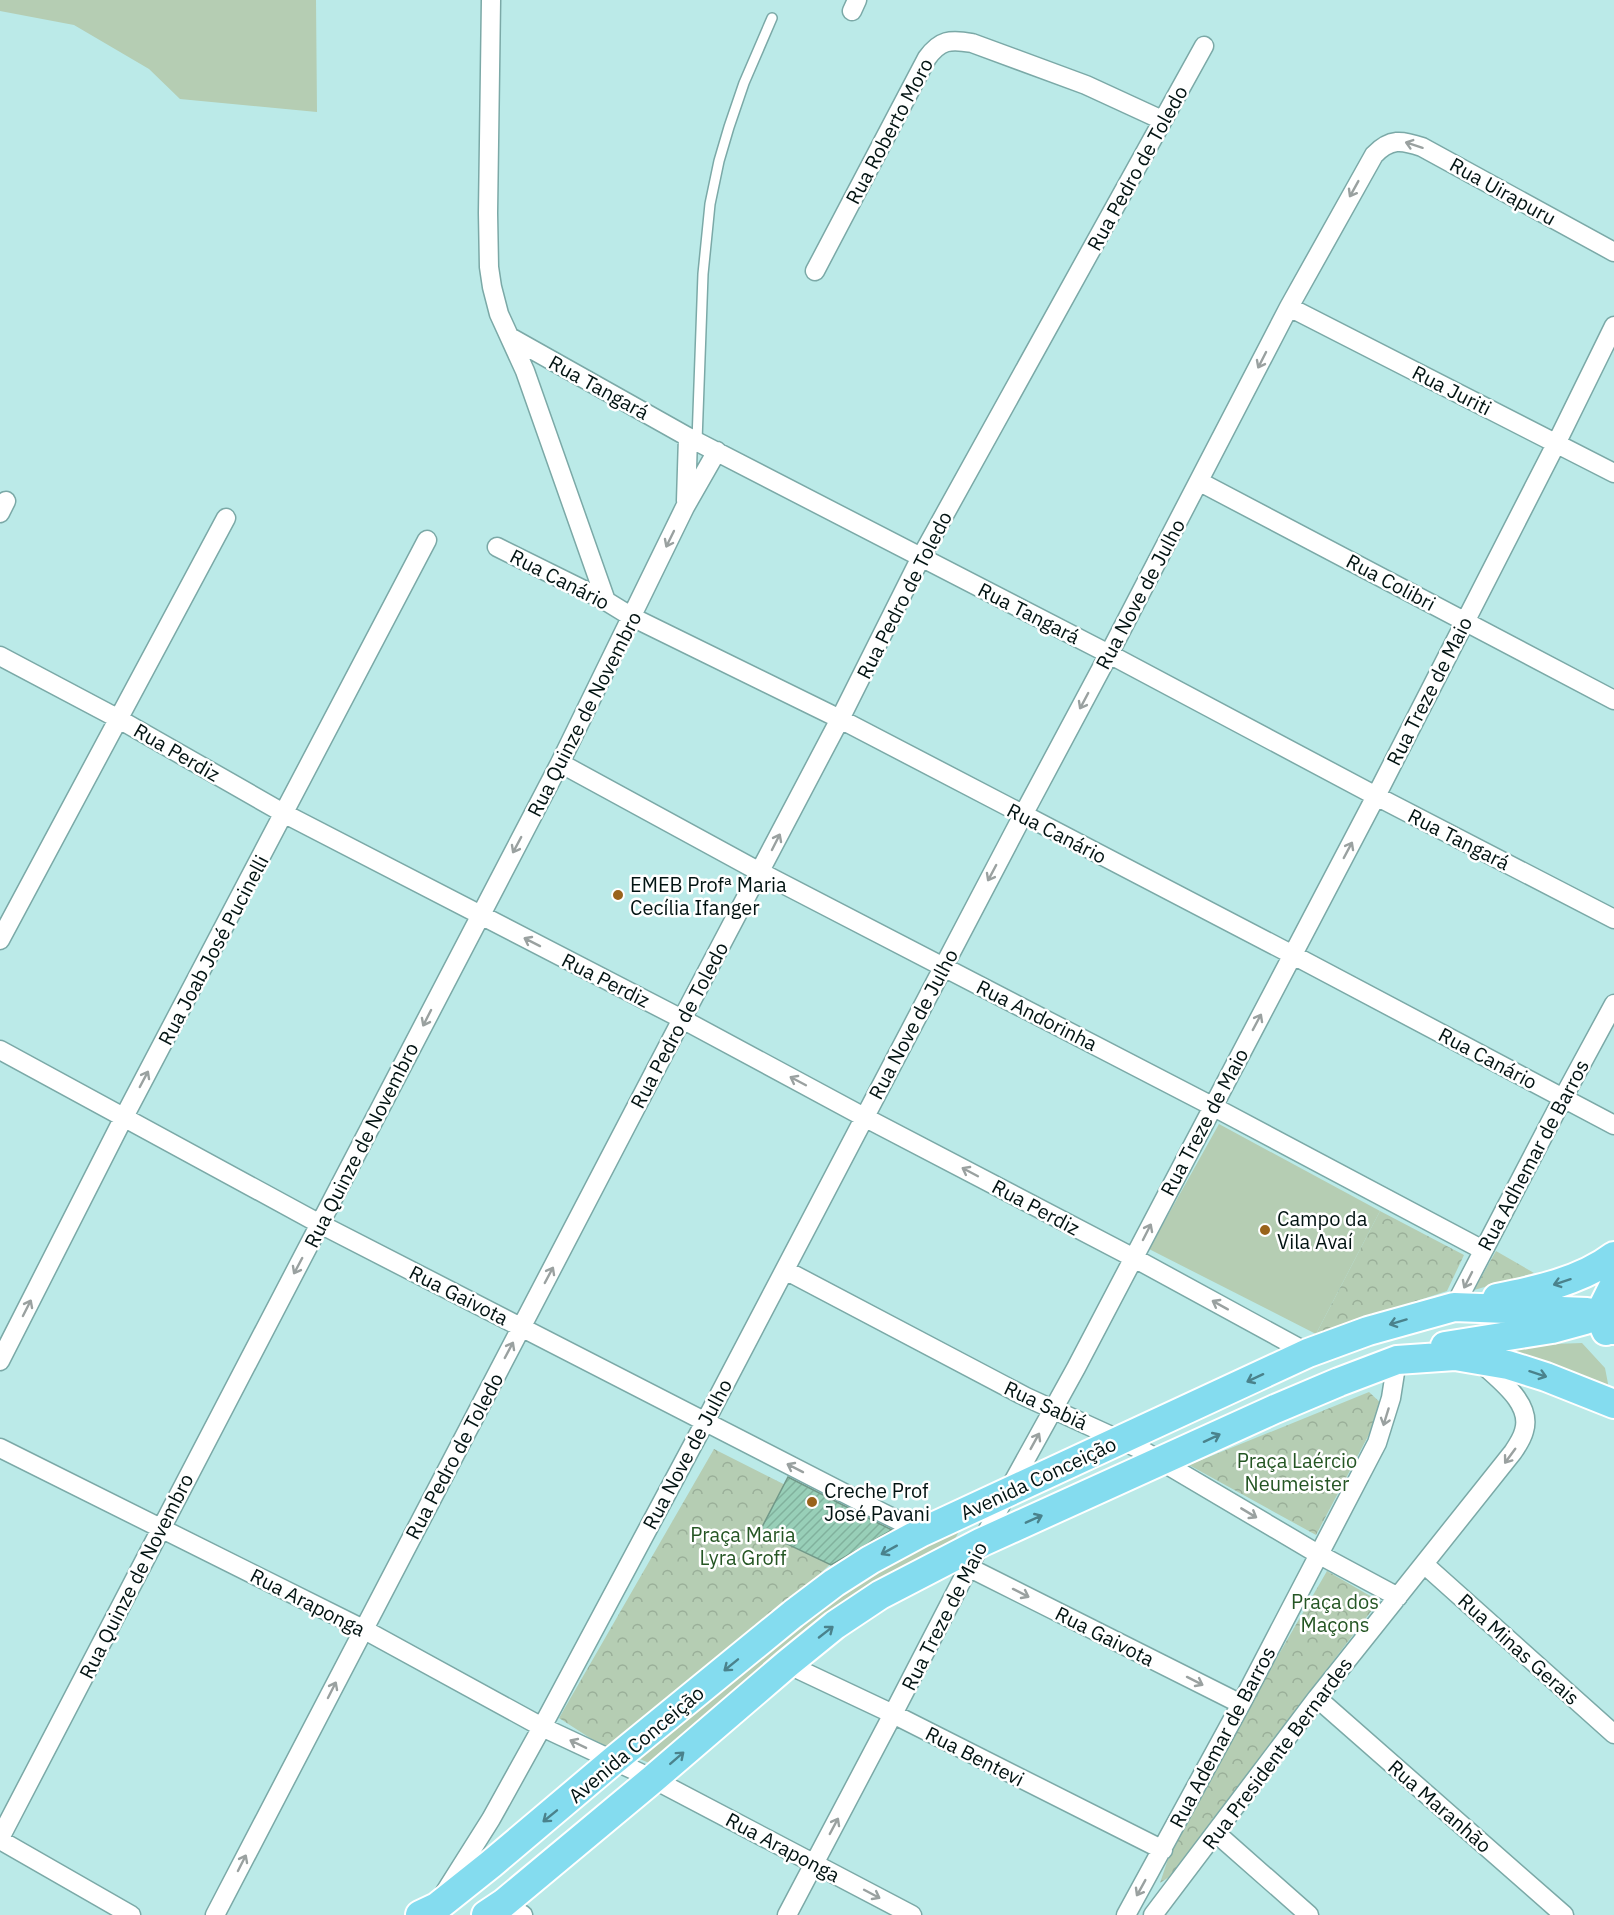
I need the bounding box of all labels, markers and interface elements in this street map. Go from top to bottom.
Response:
street label: Rua Roberto Moro [839,53,939,209]
street label: Rua Pedro de Toledo [1080,81,1194,255]
one-way arrow [1406,139,1424,150]
street label: Rua Uirapuru [1445,151,1561,231]
one-way arrow [1348,179,1359,197]
street label: Rua Tangará [544,348,654,426]
one-way arrow [1256,351,1267,369]
street label: Rua Juriti [1408,359,1496,421]
street label: Rua Pedro de Toledo [850,507,958,683]
street label: Rua Nove de Julho [1089,514,1191,674]
one-way arrow [663,530,675,548]
street label: Rua Canário [506,542,614,616]
street label: Rua Colibri [1342,547,1440,617]
street label: Rua Tangará [974,576,1085,650]
street label: Rua Quinze de Novembro [520,607,648,821]
street label: Rua Treze de Maio [1380,612,1478,770]
one-way arrow [1078,691,1089,709]
street label: Rua Perdiz [129,716,225,788]
street label: Rua Canário [1003,796,1111,870]
street label: Rua Tangará [1404,802,1515,876]
one-way arrow [770,834,782,851]
one-way arrow [511,836,523,853]
one-way arrow [1342,842,1354,859]
street label: Rua Joab José Pucinelli [151,850,275,1050]
one-way arrow [986,863,997,881]
place label: EMEB Profª Maria Cecília Ifanger [630,871,787,921]
marker: EMEB Profª Maria Cecília Ifanger [611,888,625,902]
one-way arrow [524,936,542,947]
street label: Rua Pedro de Toledo [624,937,734,1113]
street label: Rua Nove de Julho [862,944,964,1104]
street label: Rua Perdiz [557,946,655,1014]
street label: Rua Andorinha [972,973,1102,1057]
one-way arrow [421,1009,433,1026]
one-way arrow [1251,1014,1263,1031]
street label: Rua Canário [1434,1021,1542,1095]
street label: Rua Quinze de Novembro [297,1038,425,1252]
street label: Rua Treze de Maio [1154,1044,1254,1200]
street label: Rua Adhemar de Barros [1471,1055,1595,1255]
one-way arrow [138,1071,150,1088]
one-way arrow [790,1075,807,1087]
one-way arrow [962,1166,980,1177]
street label: Rua Perdiz [988,1173,1084,1241]
place label: Campo da Vila Avaí [1277,1205,1368,1255]
marker: Campo da Vila Avaí [1258,1223,1272,1237]
one-way arrow [1142,1224,1153,1242]
one-way arrow [292,1256,304,1274]
street label: Rua Gaivota [405,1259,513,1332]
one-way arrow [543,1266,555,1284]
one-way arrow [1462,1271,1474,1288]
one-way arrow [1553,1277,1572,1288]
one-way arrow [1212,1299,1229,1311]
one-way arrow [21,1300,33,1318]
one-way arrow [1389,1317,1408,1328]
one-way arrow [504,1341,516,1359]
street label: Rua Pedro de Toledo [399,1368,509,1544]
one-way arrow [1528,1370,1547,1381]
one-way arrow [1247,1372,1265,1384]
street label: Rua Nove de Julho [636,1374,738,1534]
street label: Rua Sabiá [1000,1374,1092,1436]
one-way arrow [1380,1407,1391,1426]
street label: Avenida Conceição [956,1430,1120,1526]
one-way arrow [1202,1432,1220,1444]
one-way arrow [1030,1433,1041,1451]
park label: Praça Laércio Neumeister [1237,1447,1357,1497]
one-way arrow [1503,1448,1516,1464]
one-way arrow [786,1462,804,1473]
street label: Rua Quinze de Novembro [72,1469,200,1683]
place label: Creche Prof José Pavani [824,1477,930,1527]
marker: Creche Prof José Pavani [805,1495,819,1509]
one-way arrow [1240,1507,1257,1519]
one-way arrow [1024,1512,1042,1524]
park label: Praça Maria Lyra Groff [690,1521,796,1571]
street label: Rua Treze de Maio [895,1537,993,1695]
one-way arrow [880,1545,898,1556]
street label: Rua Araponga [246,1561,370,1643]
street label: Rua Minas Gerais [1452,1587,1586,1711]
one-way arrow [1011,1588,1029,1600]
park label: Praça dos Maçons [1291,1588,1379,1638]
street label: Rua Gaivota [1051,1600,1159,1673]
one-way arrow [818,1626,834,1639]
street label: Rua Ademar de Barros [1163,1642,1281,1832]
street label: Rua Presidente Bernardes [1196,1651,1358,1855]
one-way arrow [724,1658,740,1671]
one-way arrow [1185,1676,1203,1688]
street label: Avenida Conceição [562,1679,710,1809]
one-way arrow [326,1681,338,1699]
street label: Rua Bentevi [921,1720,1029,1792]
one-way arrow [569,1738,587,1749]
one-way arrow [669,1751,684,1765]
street label: Rua Maranhão [1382,1753,1498,1859]
street label: Rua Araponga [721,1806,845,1889]
one-way arrow [542,1810,558,1823]
one-way arrow [828,1818,840,1835]
one-way arrow [236,1855,248,1872]
one-way arrow [1135,1879,1147,1896]
one-way arrow [863,1888,880,1900]

